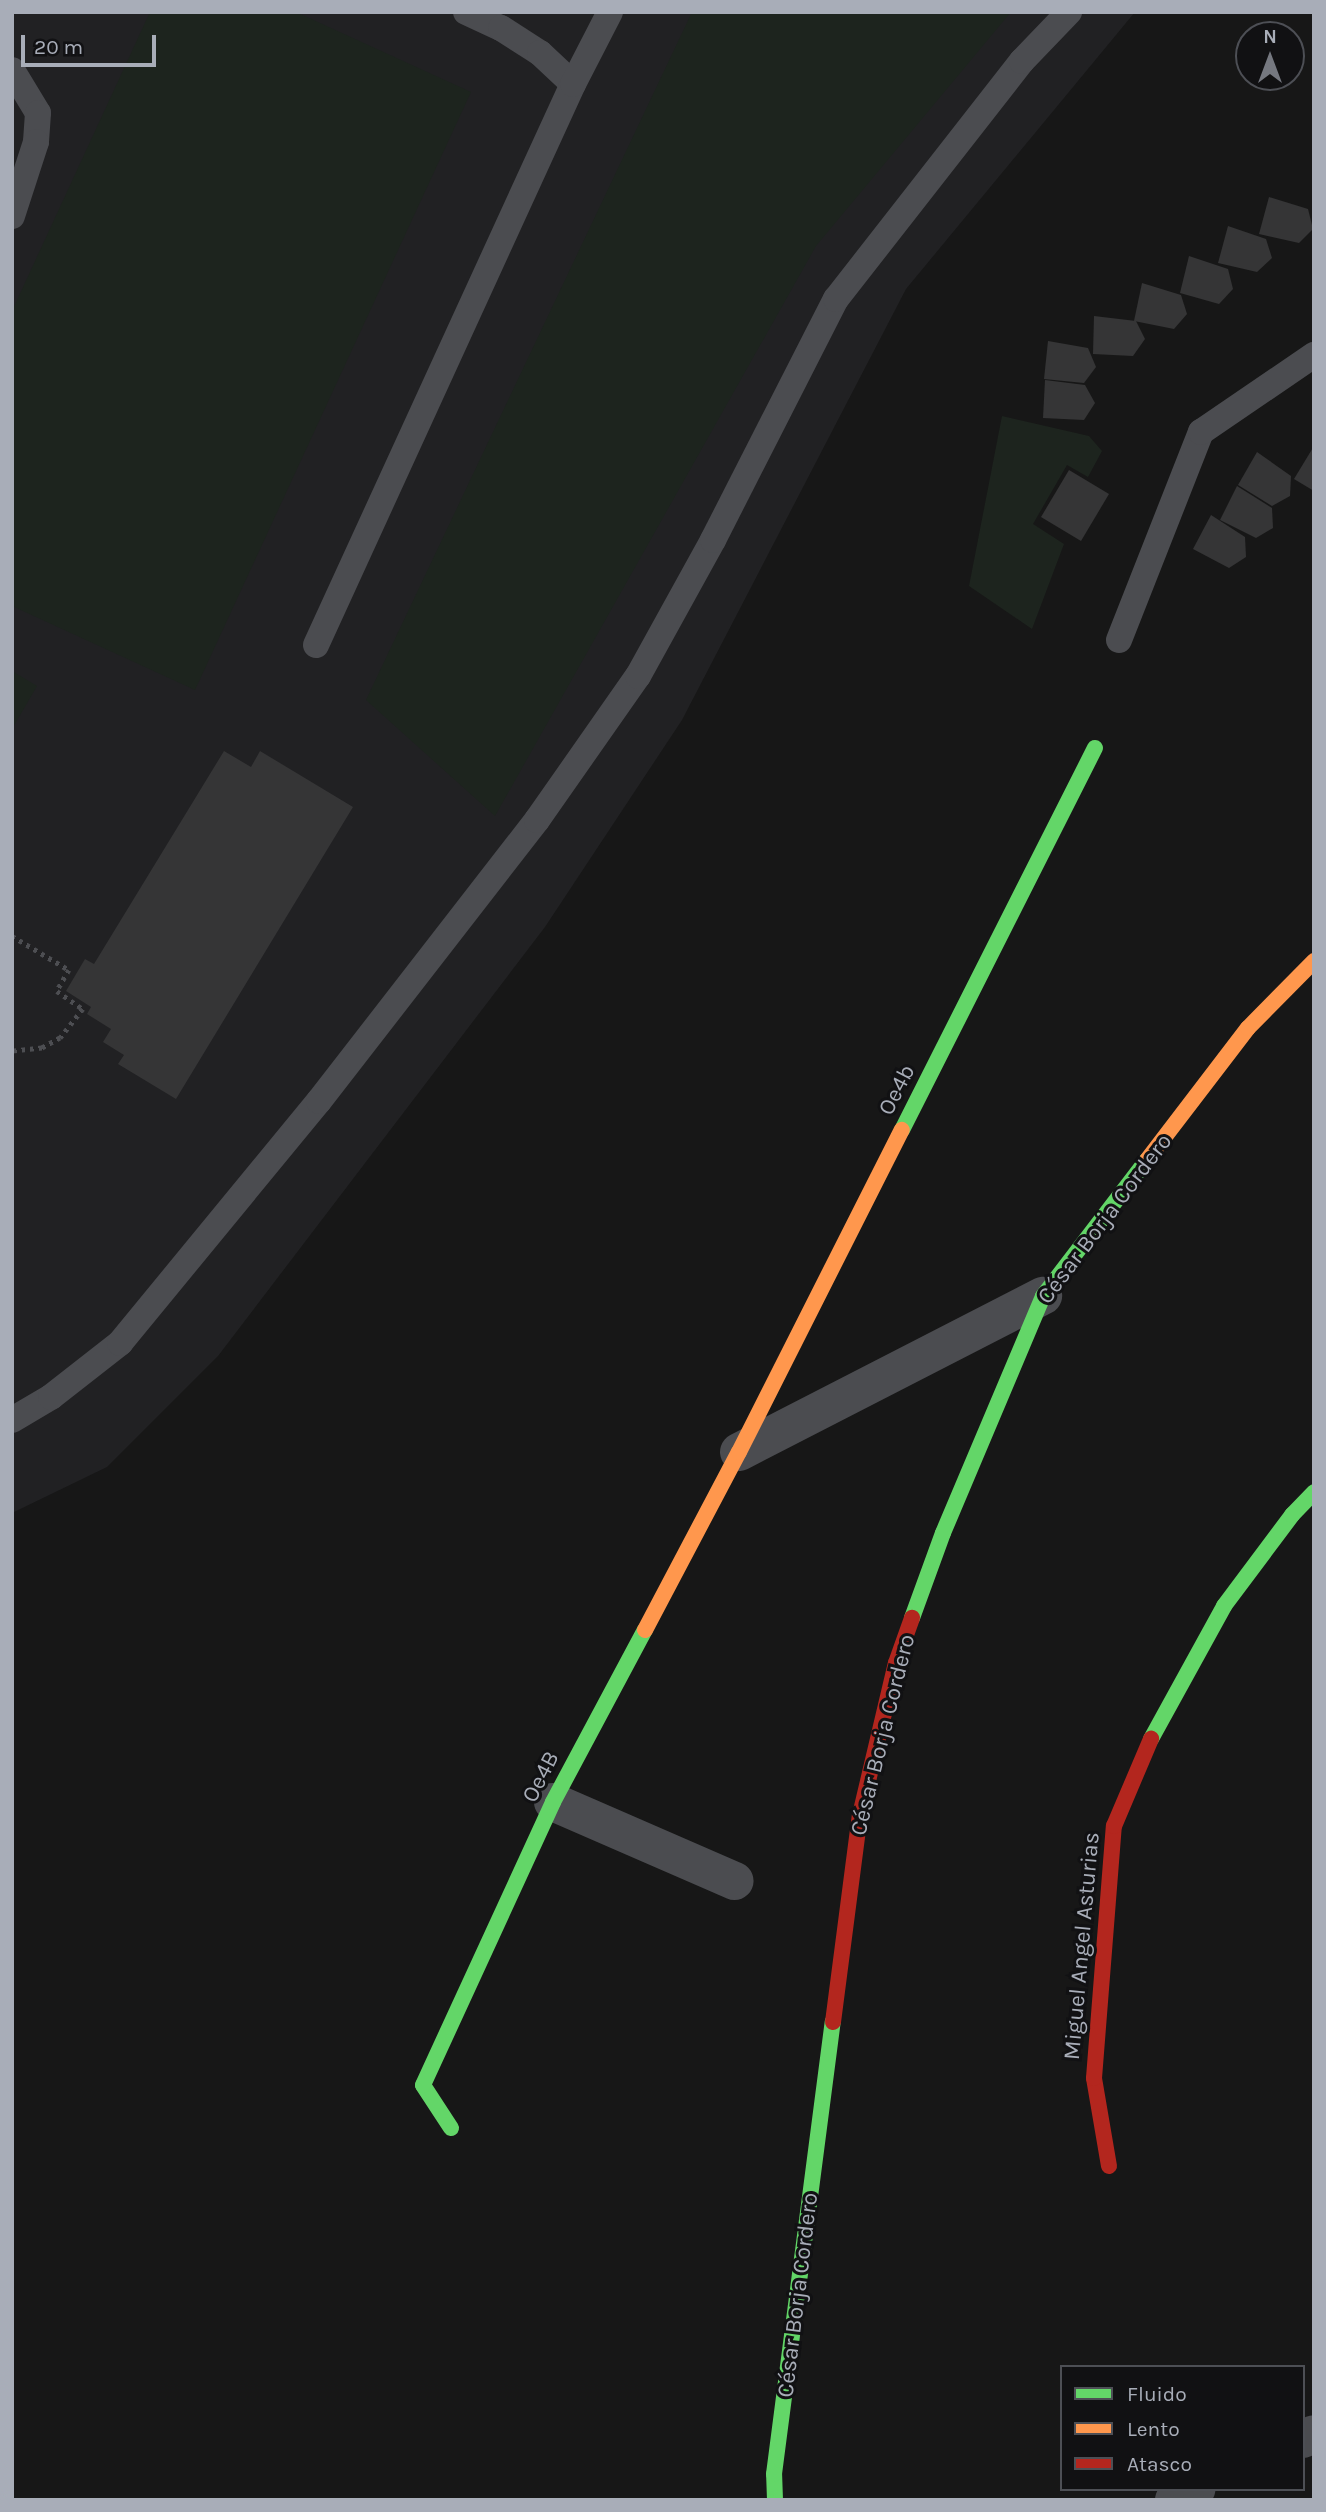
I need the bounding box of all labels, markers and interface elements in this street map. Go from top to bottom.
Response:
scale bar [24,21,159,65]
north arrow [1235,21,1305,91]
text: N [1263,26,1277,48]
text: 20 m [34,35,83,59]
street label: Oe4b [873,1060,921,1120]
street label: César Borja Cordero [1032,1128,1178,1310]
street label: César Borja Cordero [845,1632,921,1838]
street label: Oe4B [516,1747,566,1807]
street label: Miguel Angel Asturias [1058,1831,1106,2061]
street label: César Borja Cordero [772,2191,824,2399]
legend [1060,2365,1305,2491]
text: Fluido [1127,2382,1187,2406]
text: Lento [1127,2417,1180,2441]
text: Atasco [1127,2452,1192,2476]

